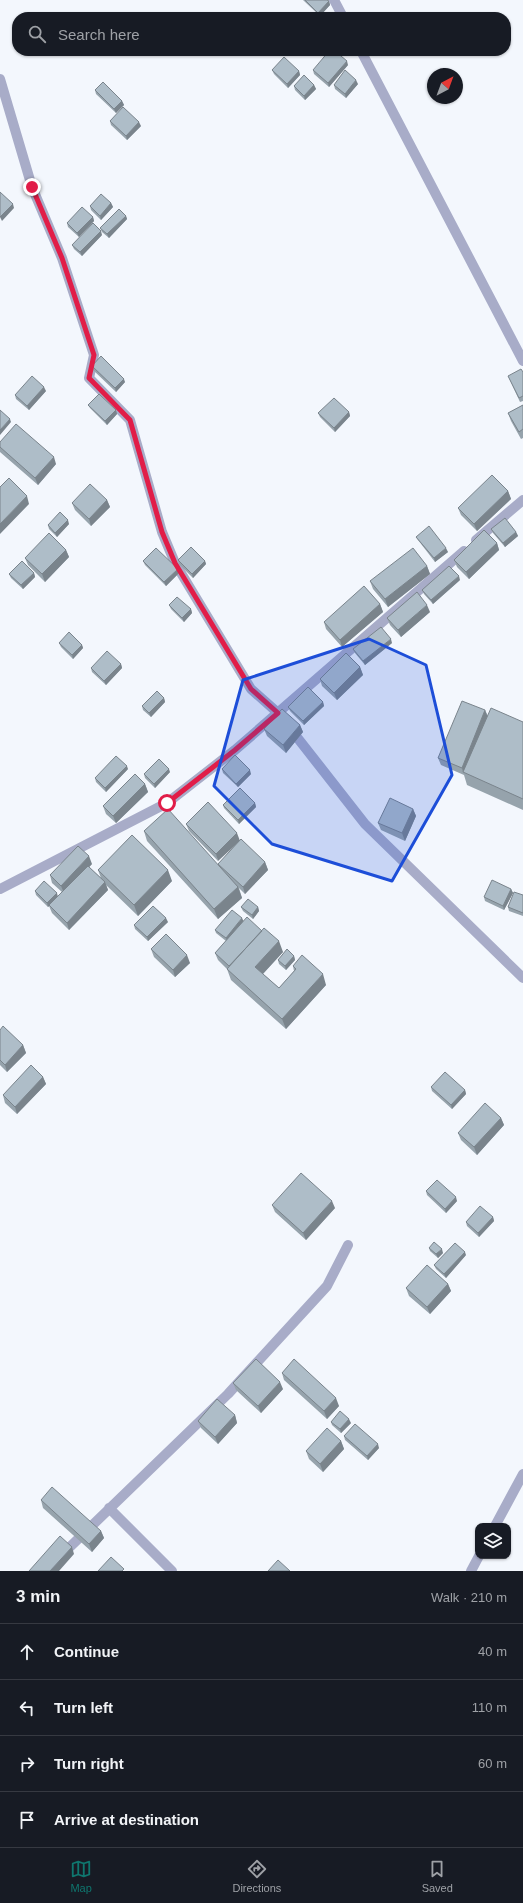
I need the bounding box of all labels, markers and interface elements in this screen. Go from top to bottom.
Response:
search box [12,12,511,56]
icon: search [26,23,48,45]
text: Search here [58,26,140,43]
north arrow [427,68,463,104]
route end [23,178,41,196]
route start [158,794,176,812]
map controls [475,1523,511,1559]
button: layers [475,1523,511,1559]
text: 3 min [16,1587,60,1606]
text: Walk · 210 m [431,1590,507,1605]
icon: ahead [16,1641,38,1663]
text: Continue [54,1643,119,1660]
text: 40 m [478,1644,507,1659]
icon: left [16,1697,38,1719]
text: Turn left [54,1699,113,1716]
text: 110 m [472,1700,507,1715]
icon: right [16,1753,38,1775]
text: Turn right [54,1755,124,1772]
text: 60 m [478,1756,507,1771]
icon: arrive [16,1809,38,1831]
text: Arrive at destination [54,1811,199,1828]
tab: Map [70,1858,92,1894]
tab: Directions [232,1858,281,1894]
tab: Saved [422,1858,453,1894]

